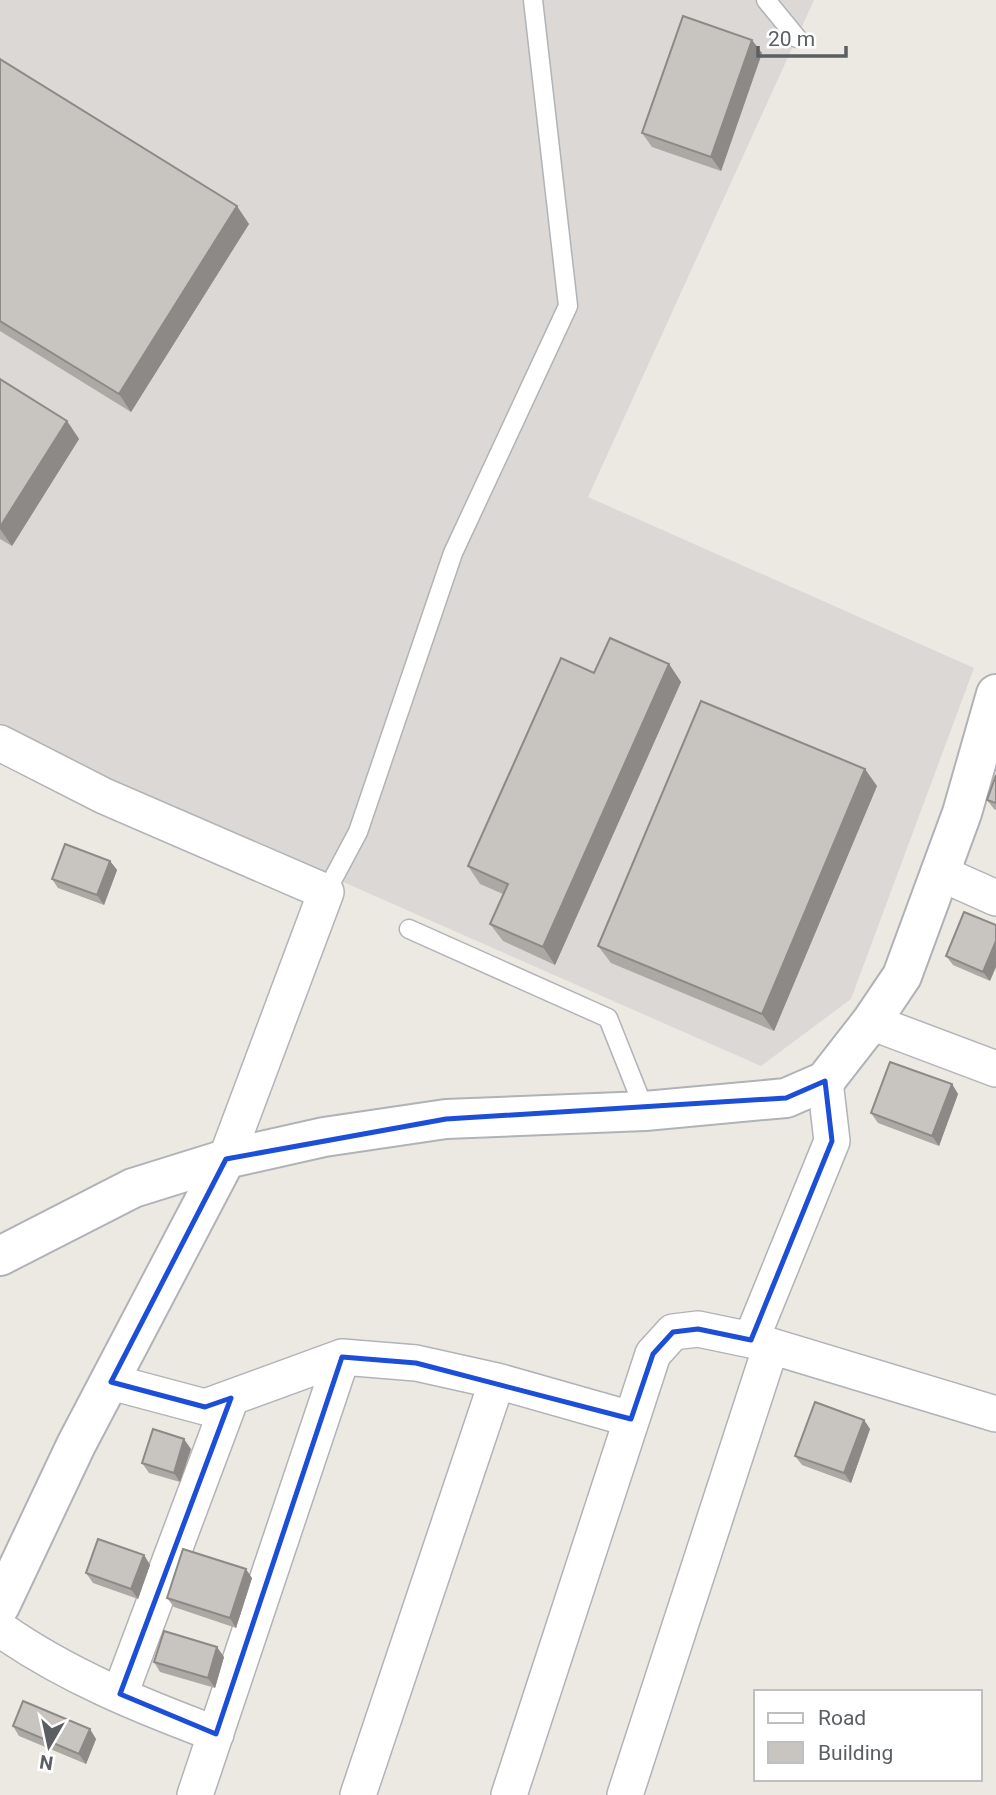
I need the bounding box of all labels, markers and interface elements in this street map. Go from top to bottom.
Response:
scale bar [758,14,846,58]
text: 20 m [768,27,815,51]
legend [754,1690,982,1781]
text: Road [818,1706,866,1730]
north arrow [14,1711,84,1781]
text: Building [818,1741,893,1765]
text: N [38,1750,55,1775]

